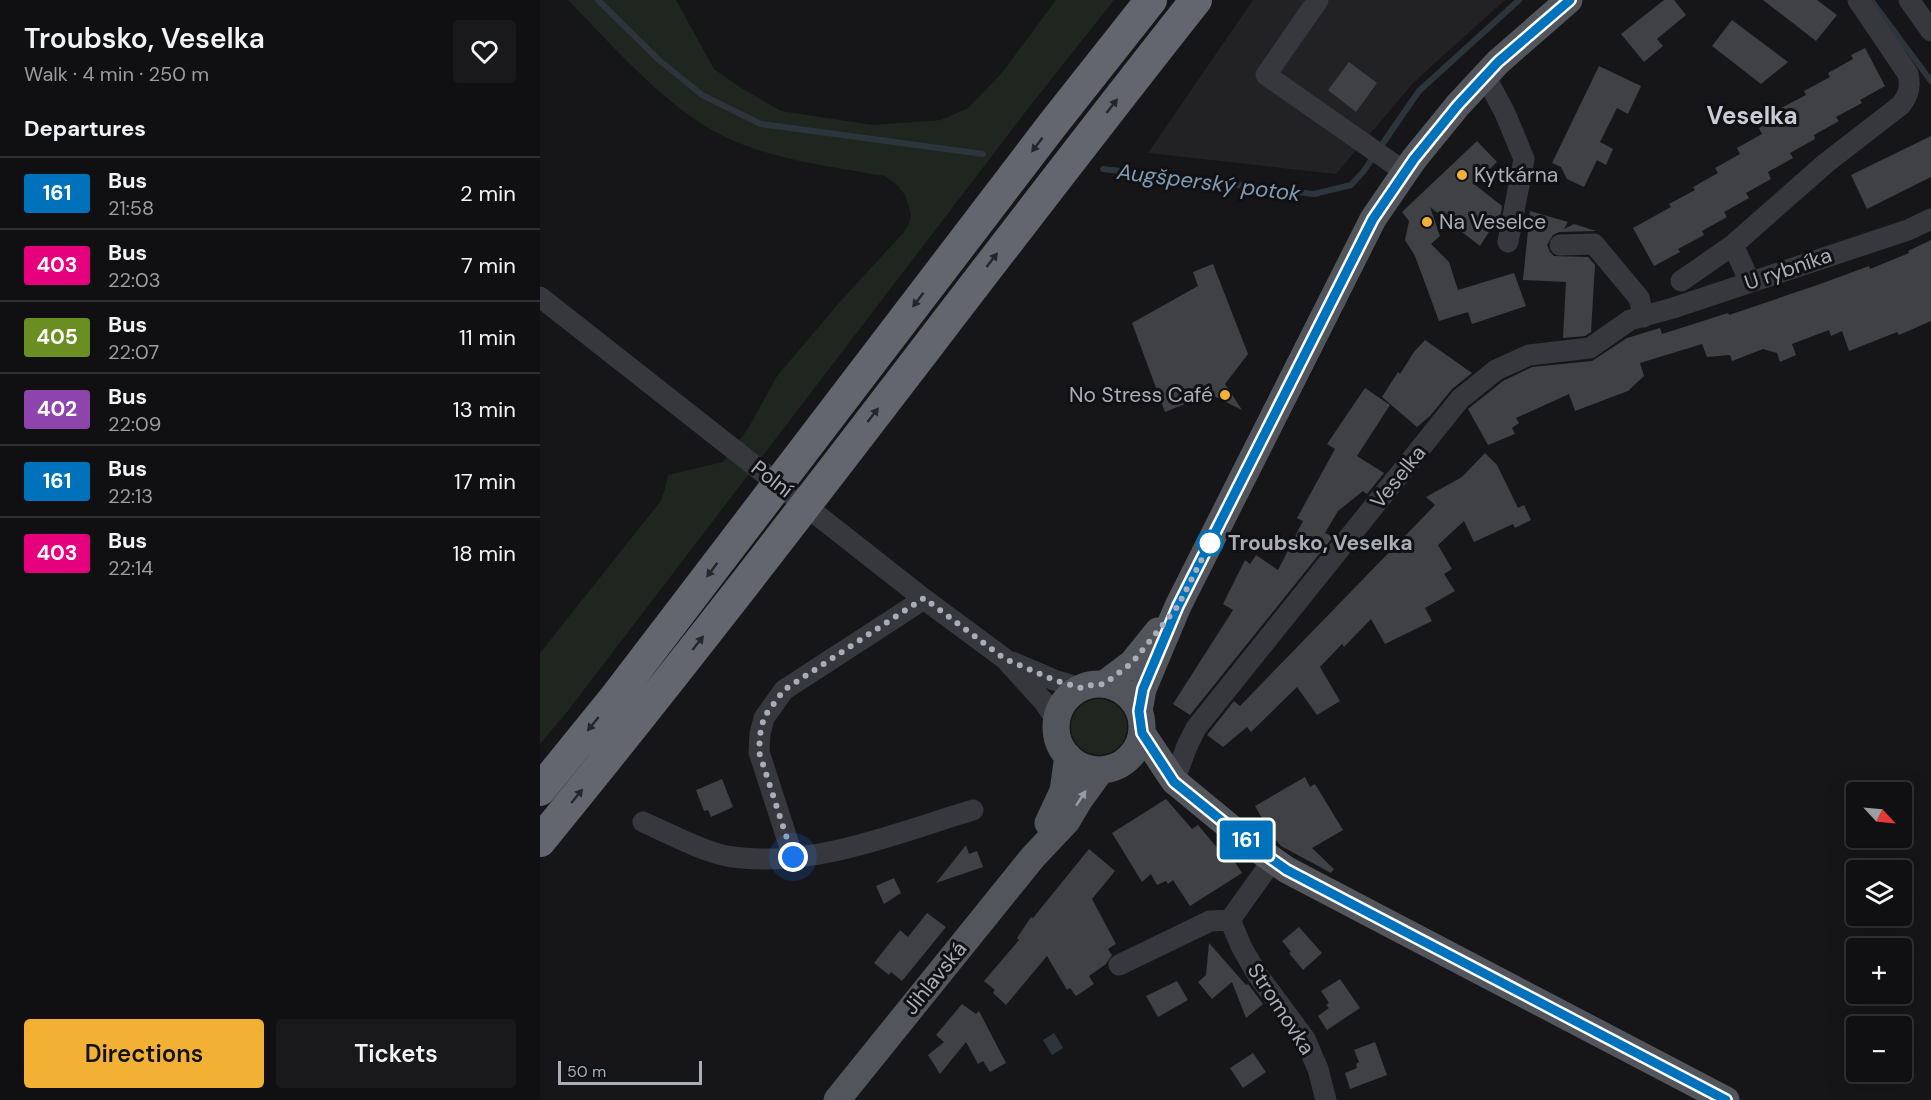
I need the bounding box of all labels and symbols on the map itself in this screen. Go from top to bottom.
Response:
one-way arrow [1105,99,1117,114]
district label: Veselka [1706,100,1798,131]
one-way arrow [1030,137,1043,153]
water label: Augšperský potok [1115,157,1303,208]
place label: Kytkárna [1474,161,1558,189]
marker: Kytkárna [1455,168,1469,182]
place label: Na Veselce [1439,208,1546,236]
marker: Na Veselce [1420,215,1434,229]
street label: U rybníka [1741,241,1835,297]
one-way arrow [986,253,998,268]
one-way arrow [912,291,924,307]
place label: No Stress Café [1069,381,1213,409]
marker: No Stress Café [1218,388,1232,402]
one-way arrow [867,407,879,422]
street label: Veselka [1364,440,1432,514]
street label: Polní [745,454,799,504]
place label: Troubsko, Veselka [1228,529,1413,557]
marker: Troubsko, Veselka [1197,530,1223,556]
one-way arrow [707,562,719,577]
one-way arrow [692,636,704,651]
one-way arrow [587,716,600,732]
north arrow [1846,782,1912,848]
one-way arrow [570,789,583,804]
one-way arrow [1075,790,1087,806]
line badge: 161 [1212,820,1280,860]
your location [778,842,808,872]
street label: Jihlavská [897,936,973,1020]
street label: Stromovka [1241,958,1321,1060]
scale bar [558,1058,702,1086]

